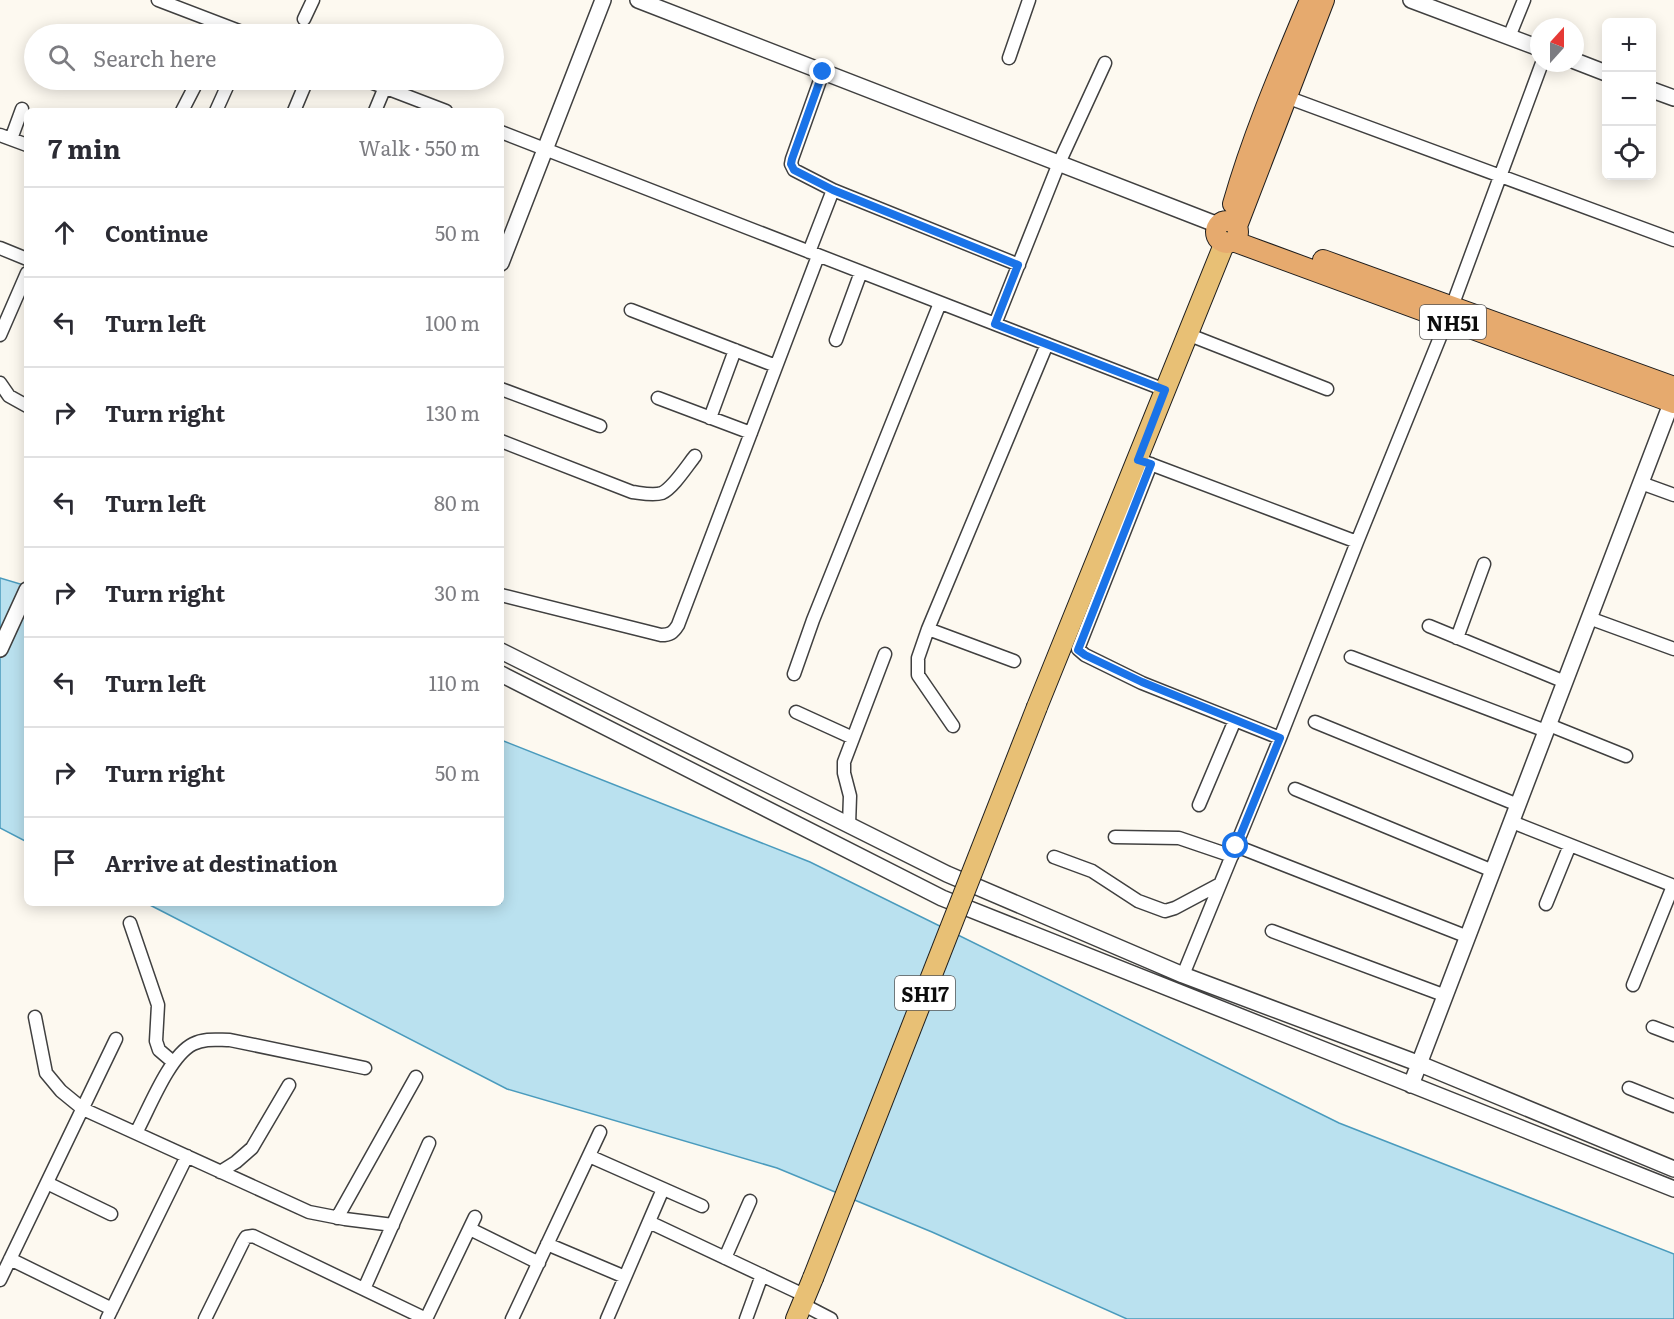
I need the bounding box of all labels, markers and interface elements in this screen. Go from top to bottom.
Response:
north arrow [1530,18,1584,72]
map controls [1602,18,1656,180]
button: + [1602,18,1656,72]
search box [24,24,504,90]
icon: search [45,41,78,74]
text: Search here [93,41,216,74]
route end [809,58,835,84]
button: − [1602,72,1656,126]
button: locate [1602,126,1656,180]
text: 7 min [48,128,121,167]
text: Walk · 550 m [359,132,480,162]
icon: ahead [48,216,81,249]
text: Continue [105,216,208,249]
text: 50 m [435,217,480,247]
road number: NH51 [1420,305,1486,339]
icon: left [48,306,81,339]
text: Turn left [105,306,206,339]
text: 100 m [425,307,480,337]
icon: right [48,396,81,429]
text: Turn right [105,396,225,429]
text: 130 m [426,397,480,427]
icon: left [48,486,81,519]
text: Turn left [105,486,206,519]
text: 80 m [434,487,480,517]
icon: right [48,576,81,609]
text: Turn right [105,576,225,609]
text: 30 m [434,577,480,607]
icon: left [48,666,81,699]
text: Turn left [105,666,206,699]
text: 110 m [429,667,480,697]
icon: right [48,756,81,789]
text: Turn right [105,756,225,789]
text: 50 m [435,757,480,787]
route start [1222,832,1248,858]
icon: arrive [48,846,81,879]
text: Arrive at destination [105,846,338,879]
road number: SH17 [895,976,955,1010]

